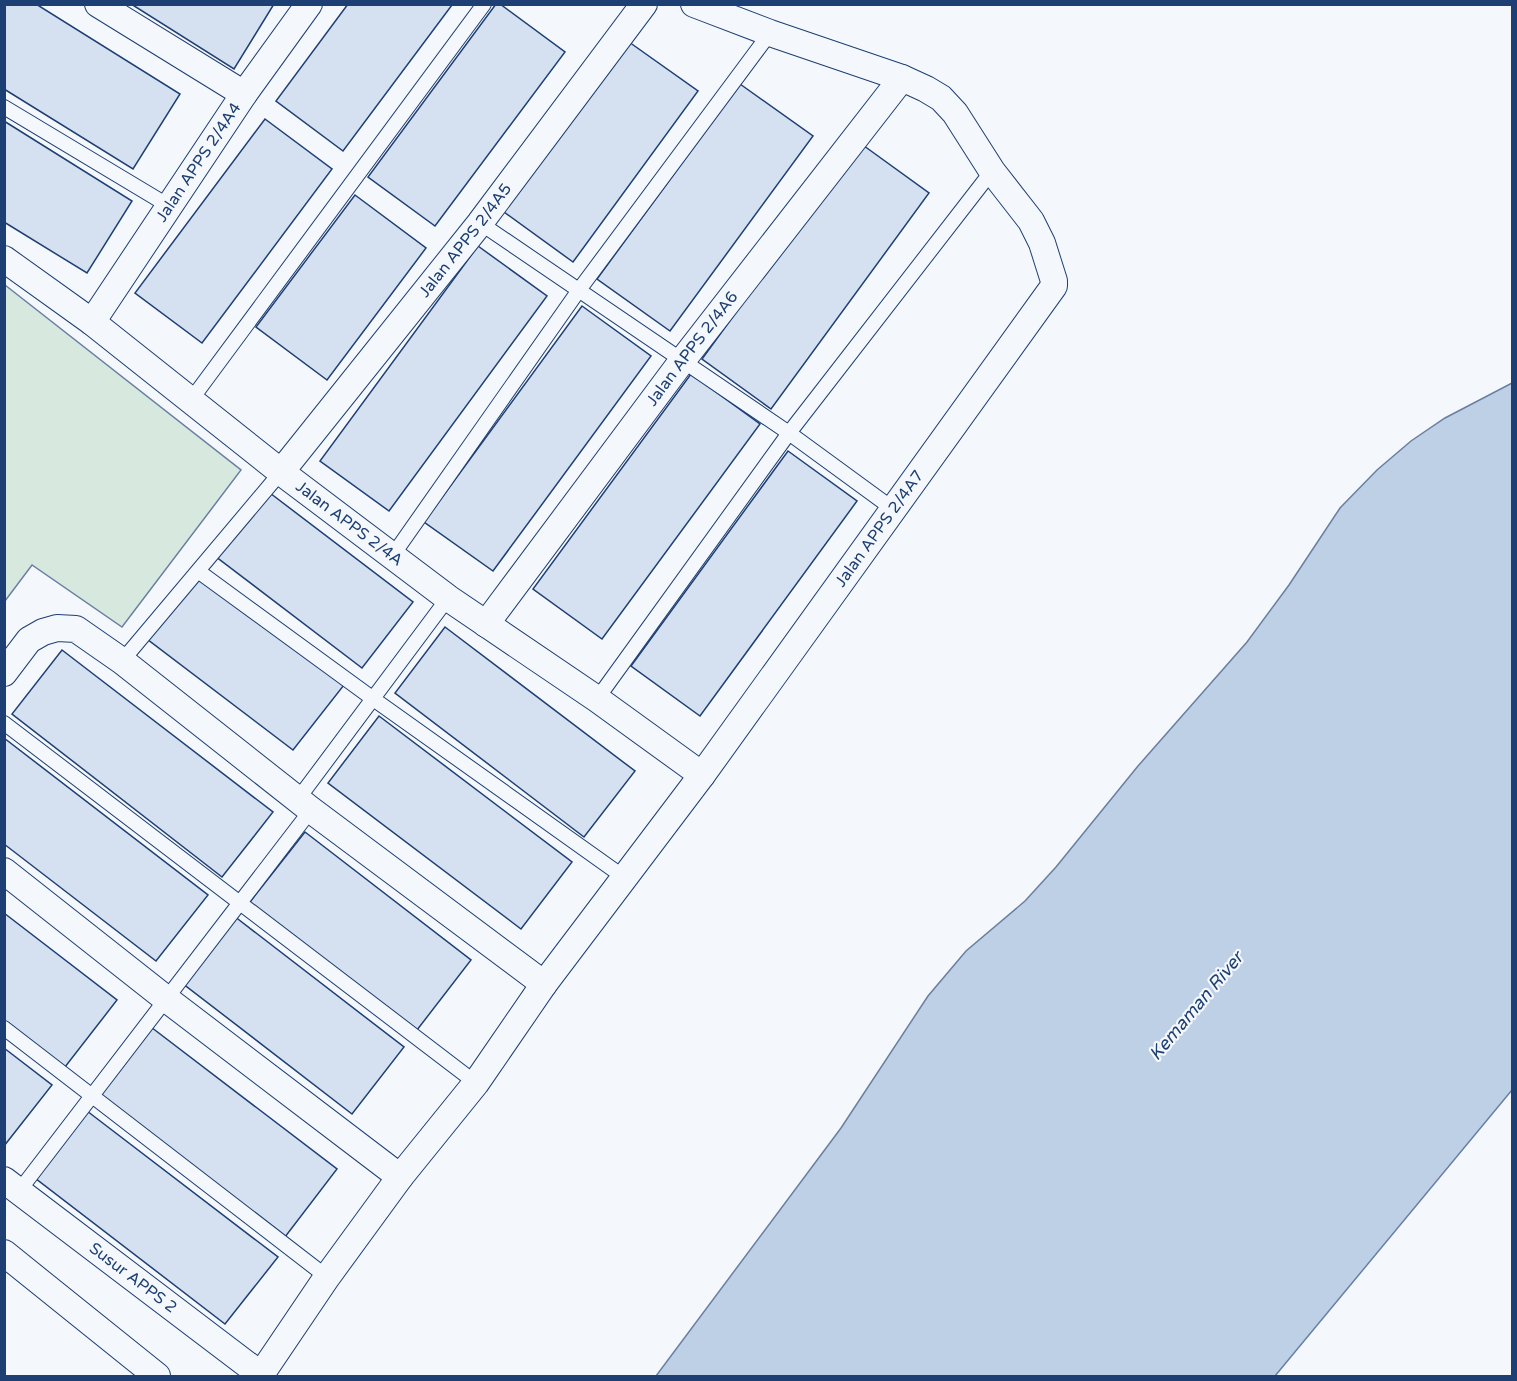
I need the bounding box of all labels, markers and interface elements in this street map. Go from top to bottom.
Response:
street label: Jalan APPS 2/4A4 [152,99,245,226]
street label: Jalan APPS 2/4A5 [415,180,516,301]
street label: Jalan APPS 2/4A6 [642,287,742,410]
street label: Jalan APPS 2/4A7 [831,466,928,591]
street label: Jalan APPS 2/4A [292,477,407,570]
water label: Kemaman River [1144,946,1249,1065]
street label: Susur APPS 2 [85,1238,181,1318]

